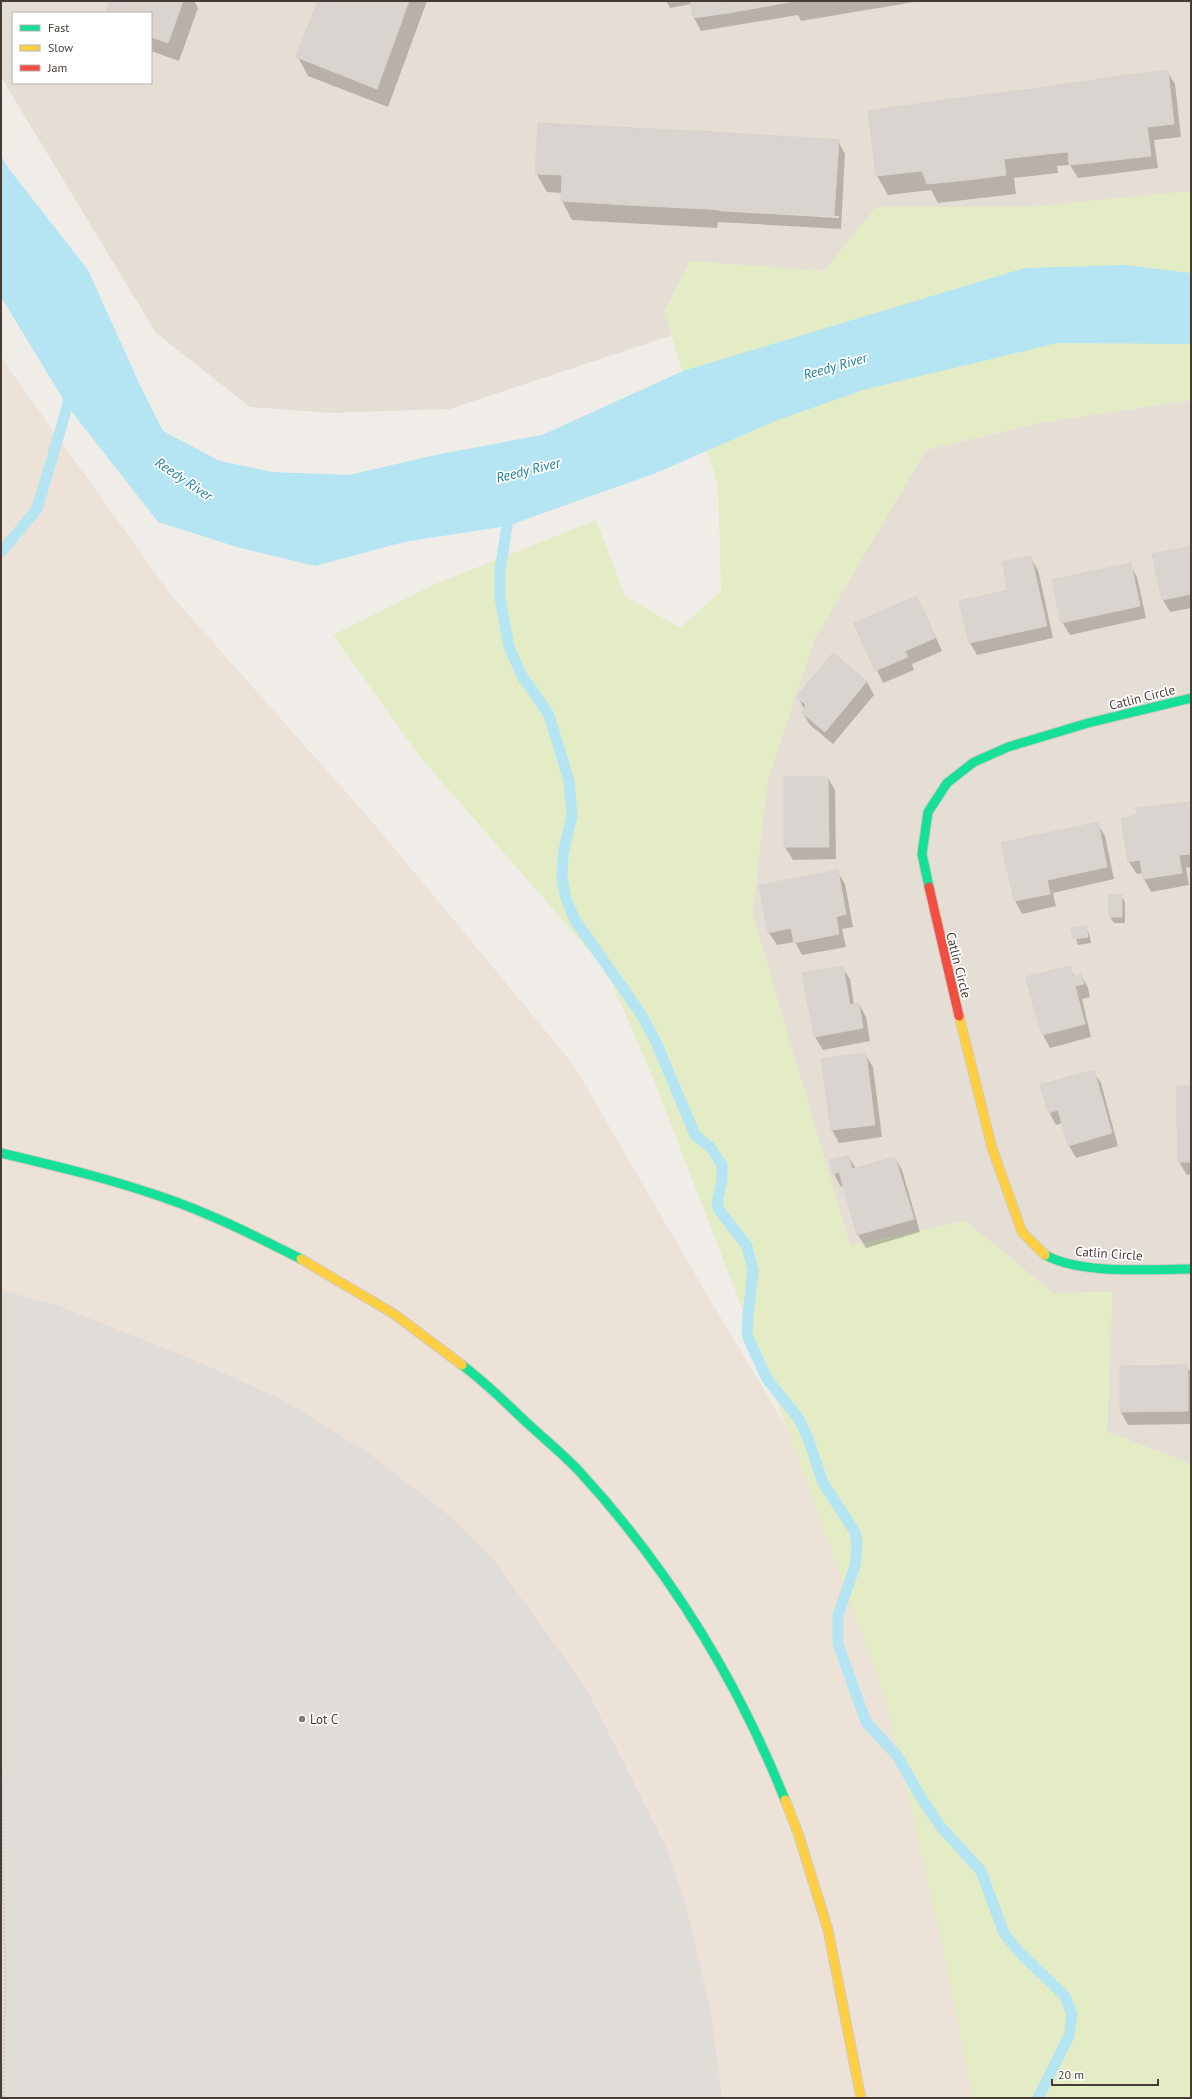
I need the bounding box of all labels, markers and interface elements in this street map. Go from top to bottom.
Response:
legend [12,12,152,84]
text: Fast [48,20,69,35]
text: Slow [48,40,73,55]
text: Jam [47,60,67,75]
water label: Reedy River [801,348,870,384]
water label: Reedy River [152,453,217,506]
water label: Reedy River [494,453,563,487]
street label: Catlin Circle [1107,681,1177,714]
street label: Catlin Circle [942,930,975,1000]
street label: Catlin Circle [1075,1243,1143,1264]
place label: Lot C [310,1711,338,1728]
marker: Lot C [297,1714,307,1724]
scale bar [1052,2061,1158,2087]
text: 20 m [1058,2067,1084,2082]

